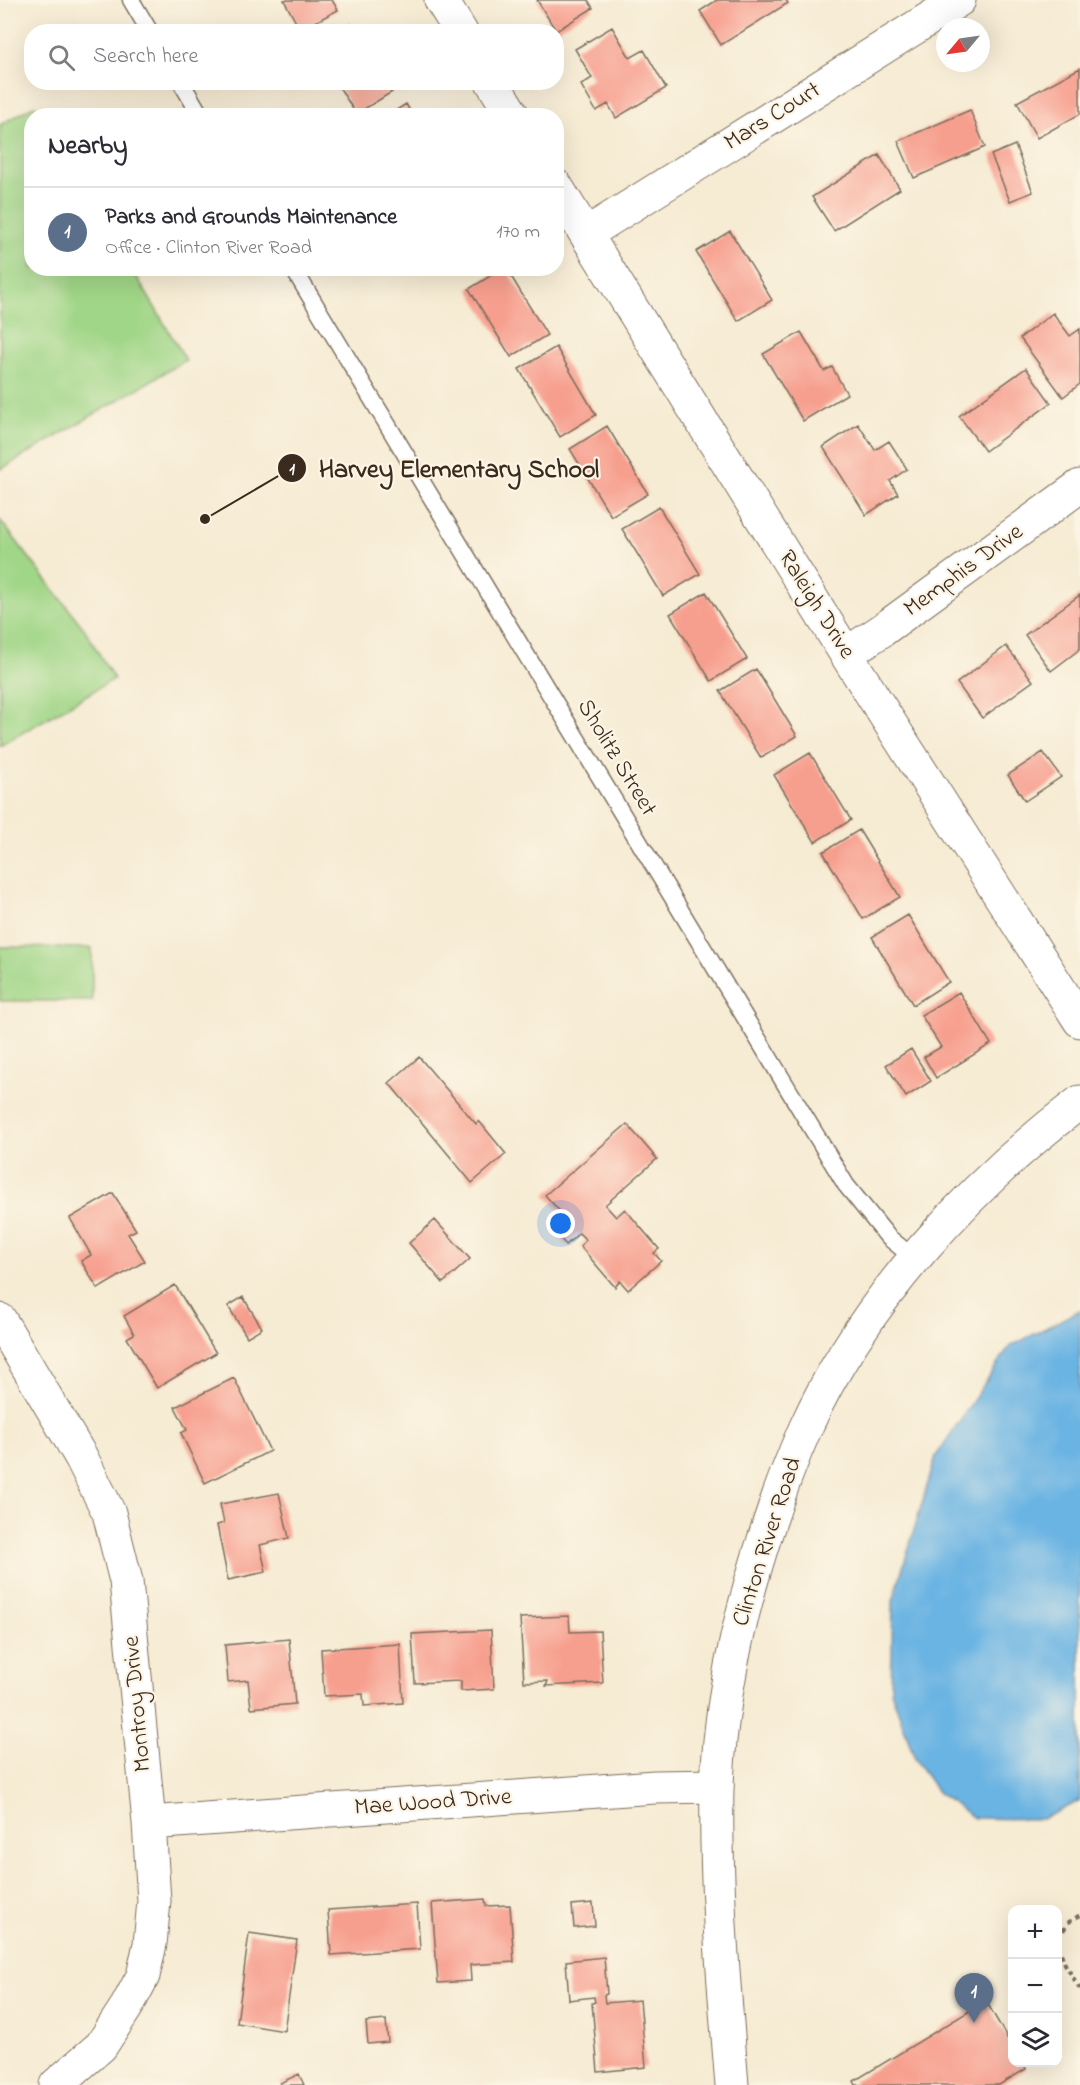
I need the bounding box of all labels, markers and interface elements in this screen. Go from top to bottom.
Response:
north arrow [936,18,990,72]
search box [24,24,564,90]
icon: search [45,41,78,74]
text: Search here [93,41,198,73]
street label: Mars Court [718,74,828,160]
text: Nearby [48,128,127,166]
text: Parks and Grounds Maintenance [105,202,397,234]
text: 1 [64,218,71,247]
text: 170 m [496,218,540,247]
text: Office · Clinton River Road [105,234,312,263]
callout: Harvey Elementary School [277,446,611,490]
text: Harvey Elementary School [319,452,599,490]
text: 1 [289,457,295,483]
street label: Memphis Drive [897,515,1031,626]
street label: Raleigh Drive [769,544,863,666]
street label: Sholitz Street [567,693,665,823]
your location [546,1209,575,1238]
street label: Clinton River Road [724,1453,812,1631]
street label: Montroy Drive [115,1634,162,1773]
street label: Mae Wood Drive [353,1780,513,1826]
map controls [1008,1905,1062,2067]
button: + [1008,1905,1062,1959]
button: − [1008,1959,1062,2013]
pin: 1 [954,1974,994,2023]
button: layers [1008,2013,1062,2067]

